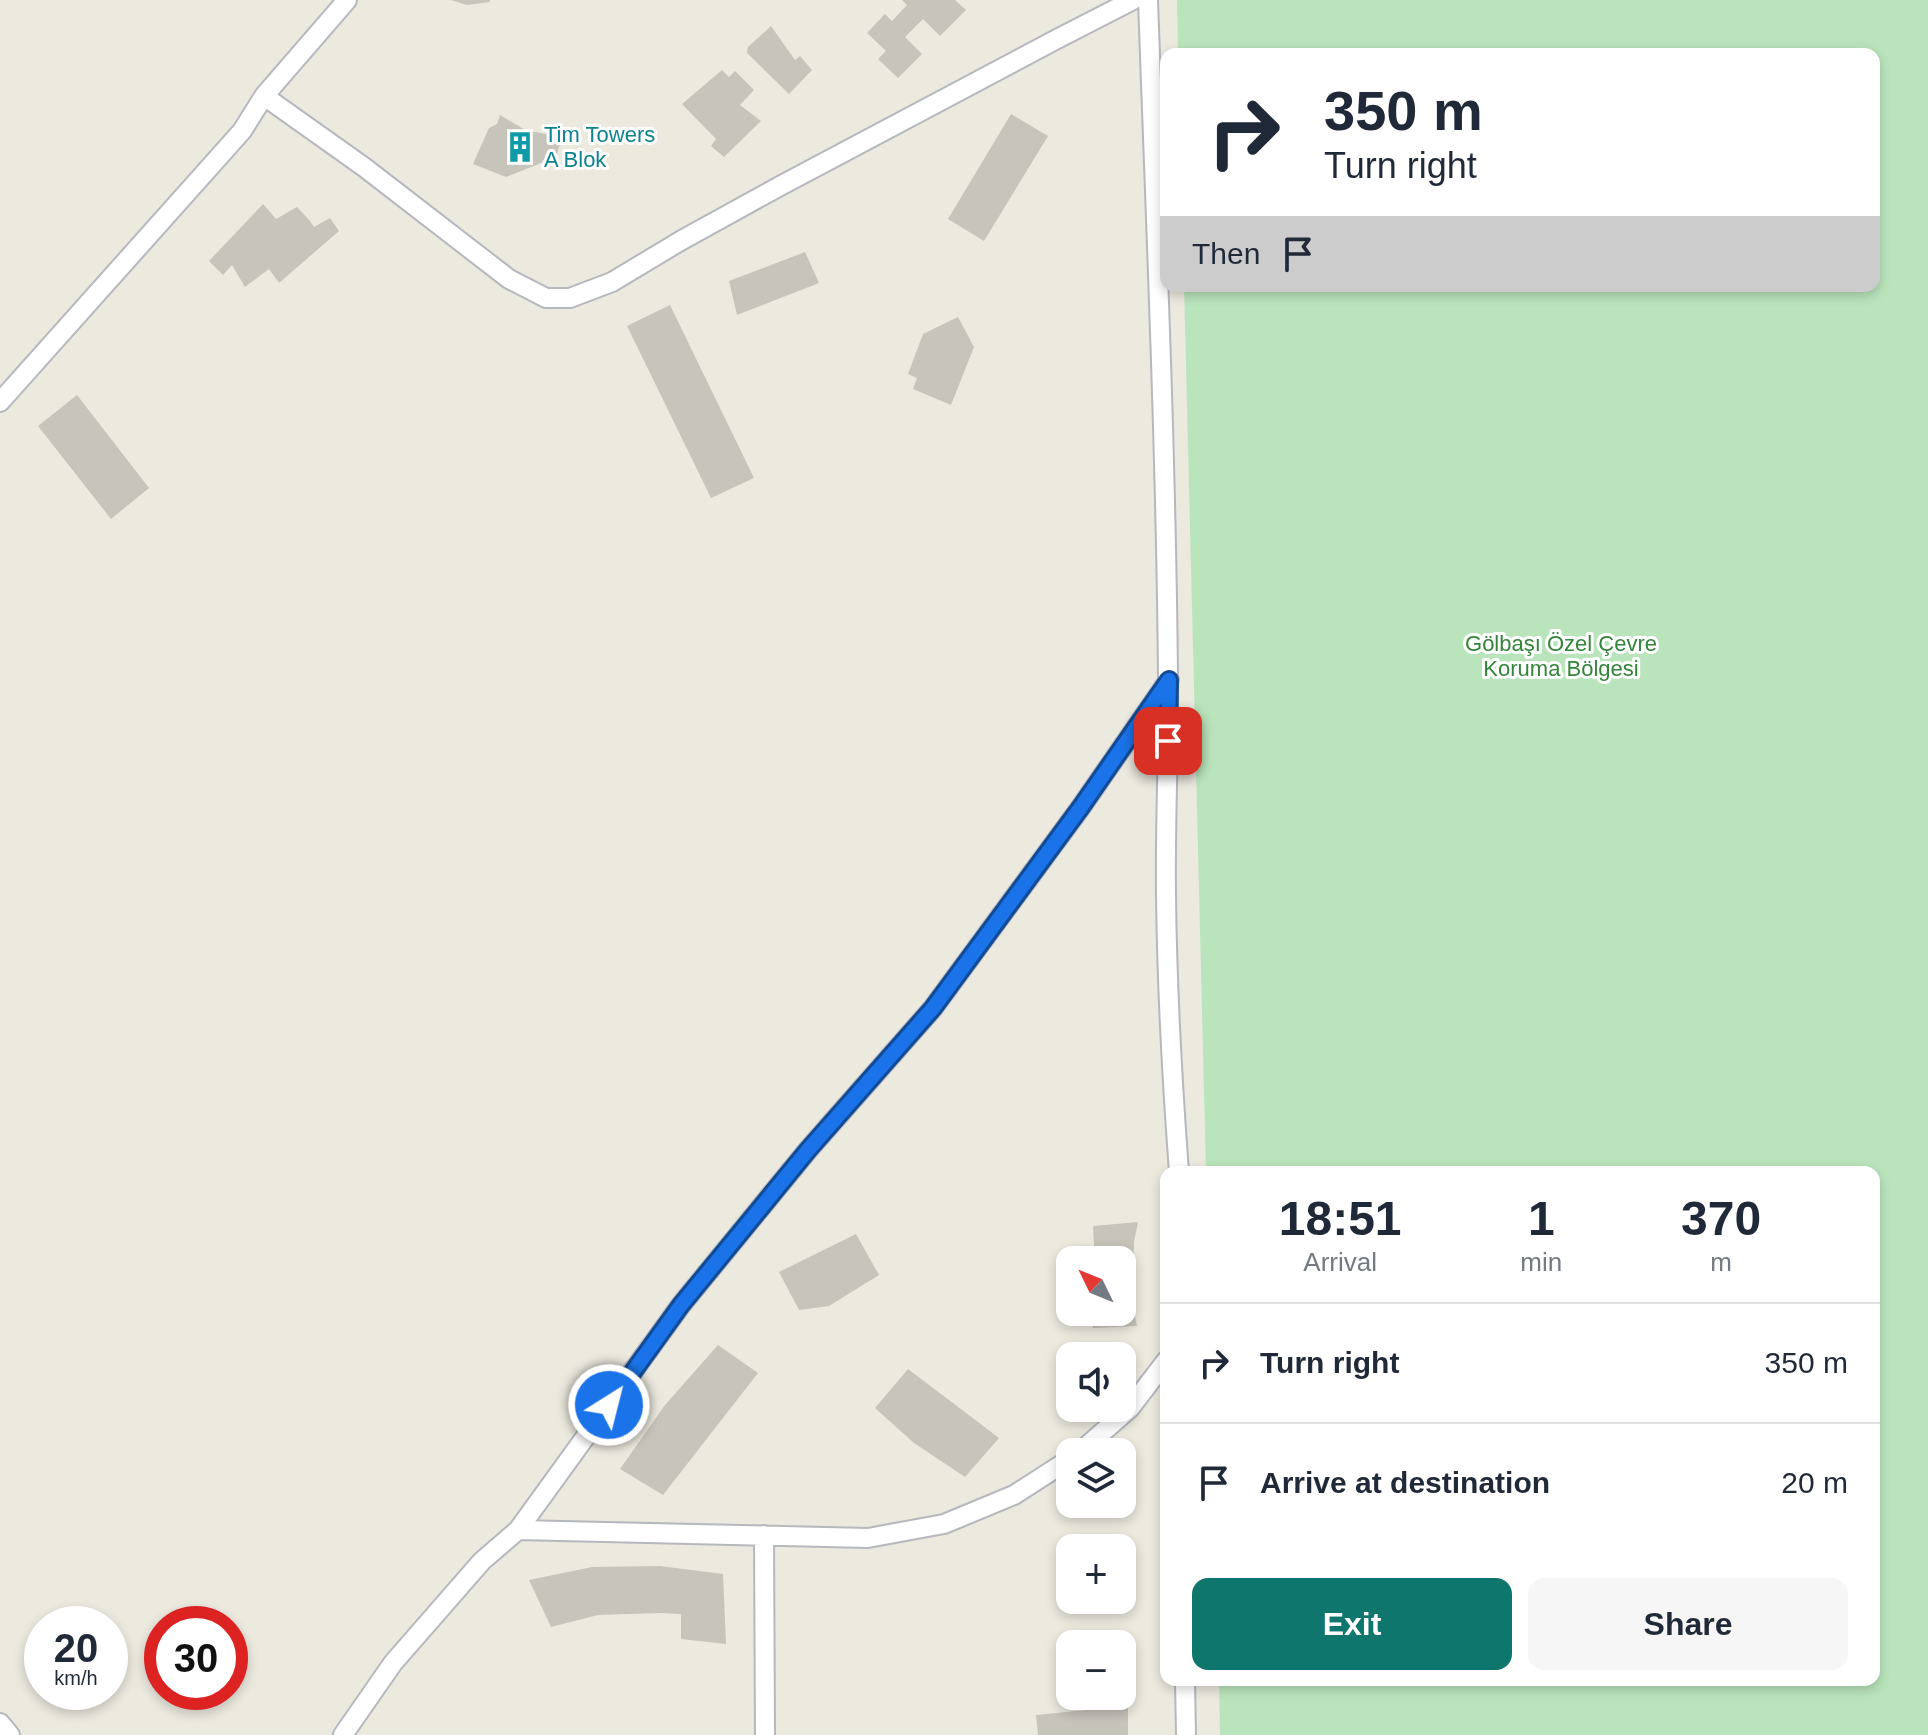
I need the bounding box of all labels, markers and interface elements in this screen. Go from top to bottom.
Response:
text: 350 m [1324,79,1483,142]
icon: right [1192,80,1296,184]
place label: Tim Towers A Blok [544,122,655,172]
building icon: Tim Towers A Blok [503,130,537,164]
text: Turn right [1324,145,1477,186]
icon: arrive [1276,232,1320,276]
text: Then [1192,237,1260,270]
park label: Gölbaşı Özel Çevre Koruma Bölgesi [1465,631,1657,681]
pin [1134,707,1202,775]
icon: arrive [1146,719,1190,763]
text: 18:51 [1279,1192,1402,1245]
text: 1 [1528,1192,1555,1245]
text: 370 [1681,1192,1761,1245]
north arrow [1056,1246,1136,1326]
map controls [1056,1246,1136,1710]
text: Arrival [1303,1247,1377,1277]
text: min [1520,1247,1562,1277]
text: m [1710,1247,1732,1277]
icon: right [1192,1341,1236,1385]
button: sound [1056,1342,1136,1422]
text: Turn right [1260,1346,1399,1379]
text: 350 m [1765,1346,1848,1379]
position arrow [567,1363,651,1447]
button: layers [1056,1438,1136,1518]
icon: arrive [1192,1461,1236,1505]
text: Arrive at destination [1260,1466,1550,1499]
text: 20 m [1781,1466,1848,1499]
button: + [1056,1534,1136,1614]
button: Exit [1192,1578,1512,1670]
button: Share [1528,1578,1848,1670]
speed limit sign: 30 [144,1606,248,1710]
text: 20 [54,1626,98,1670]
button: − [1056,1630,1136,1710]
text: km/h [54,1667,98,1689]

